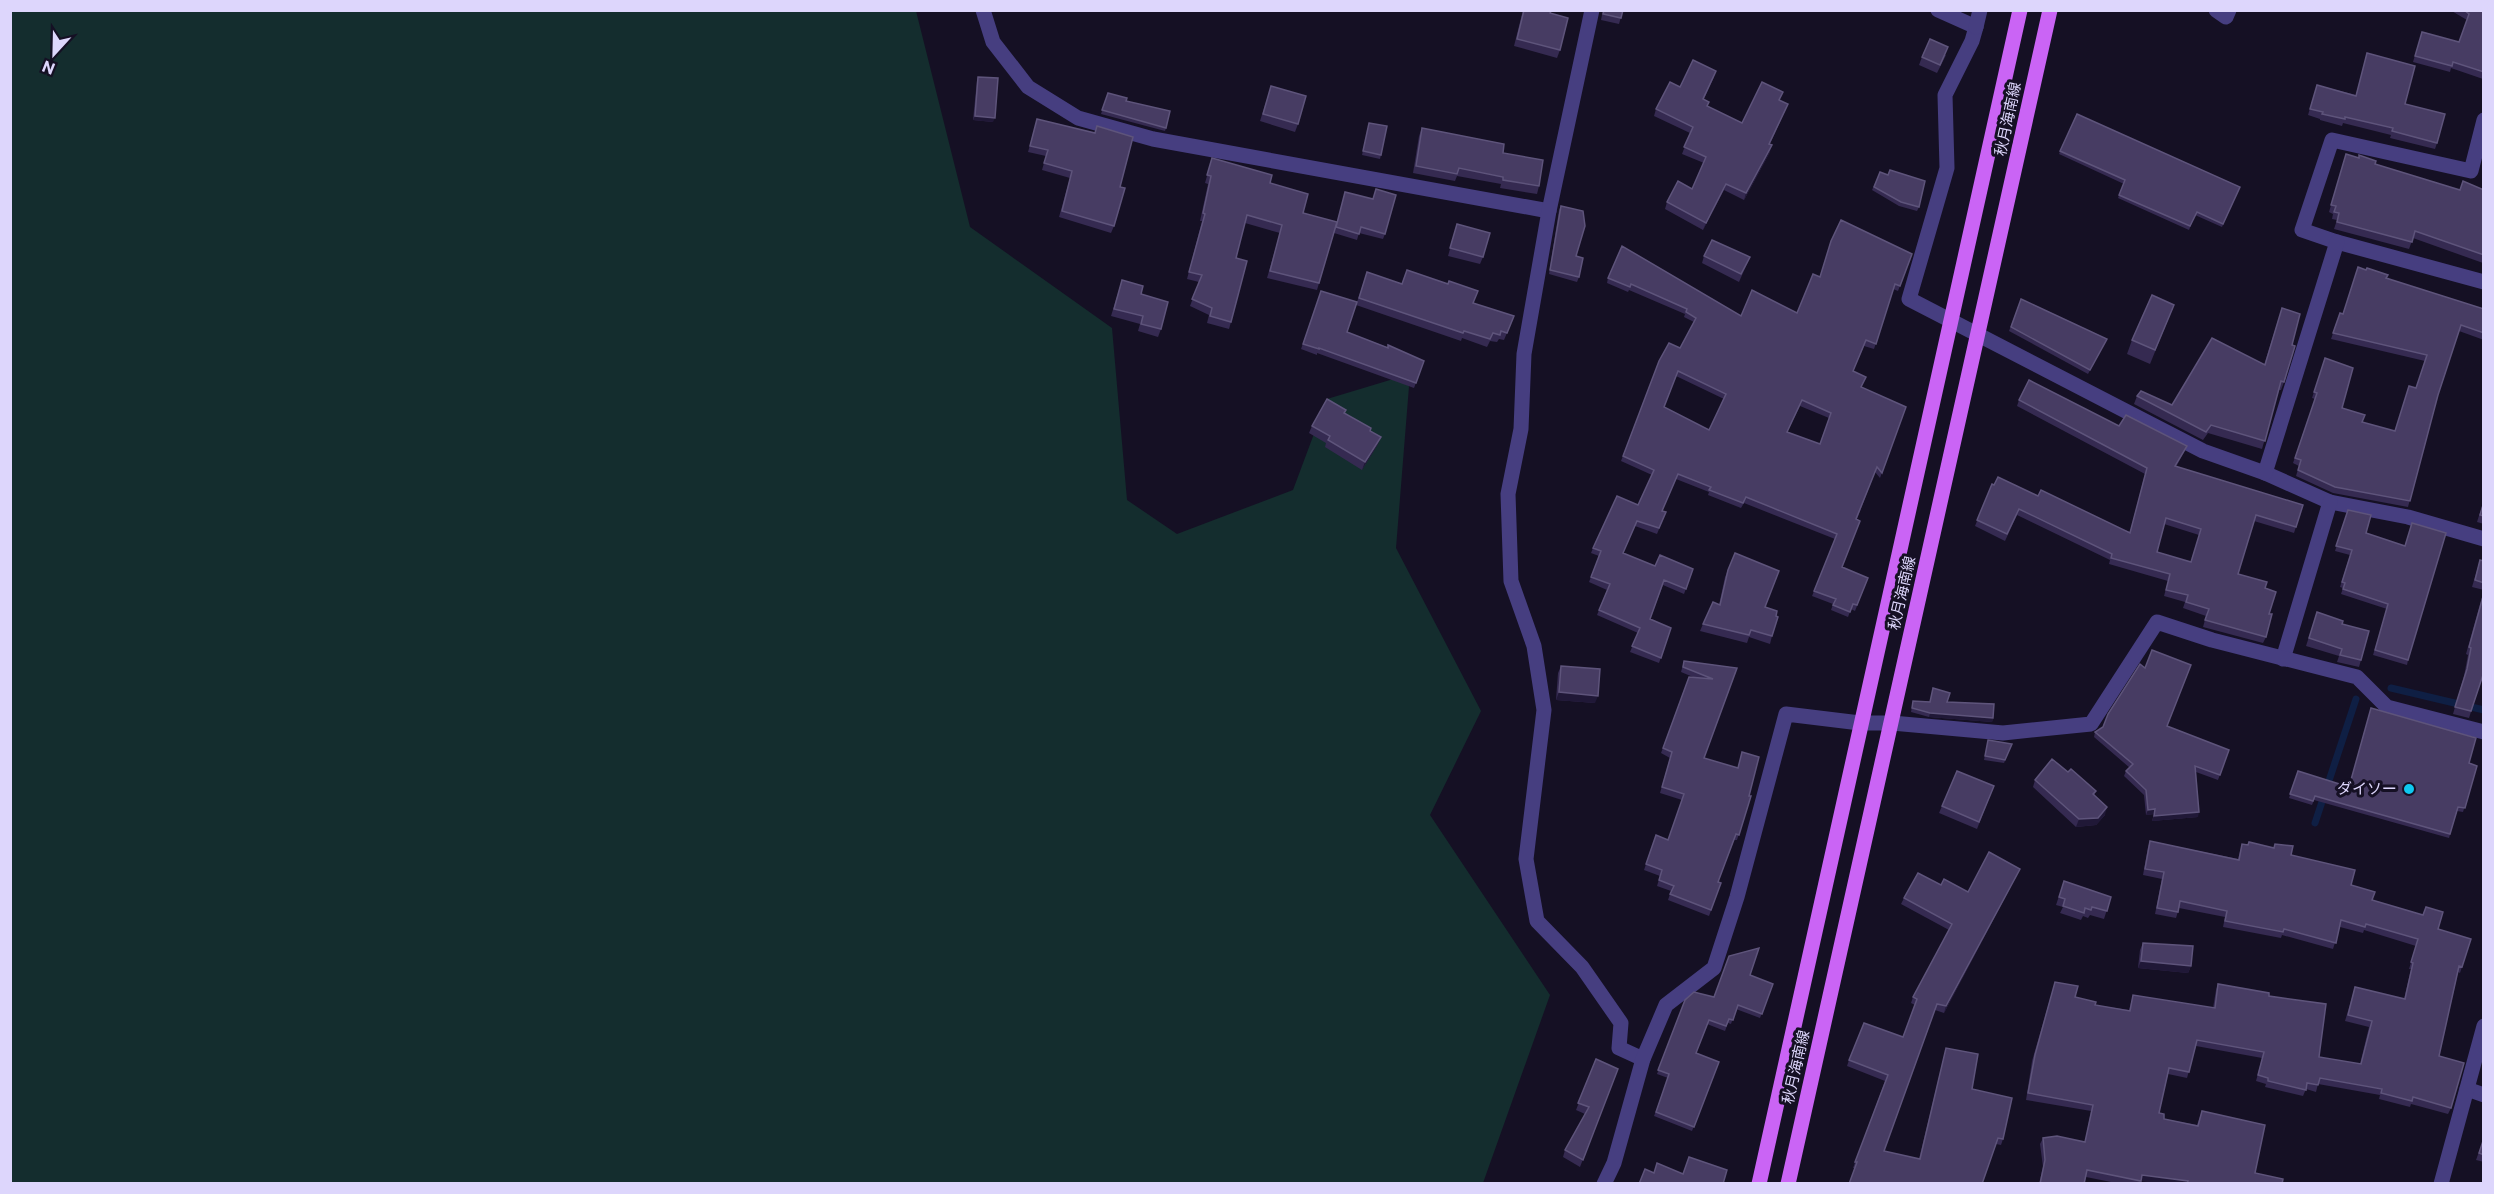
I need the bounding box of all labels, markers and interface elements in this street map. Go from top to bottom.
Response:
north arrow [24,24,84,84]
text: N [39,57,57,79]
street label: 秋月海南線 [1990,80,2024,157]
street label: 秋月海南線 [1884,554,1918,631]
place label: ダイソー [2337,779,2397,797]
marker: ダイソー [2402,782,2416,796]
street label: 秋月海南線 [1778,1028,1812,1105]

